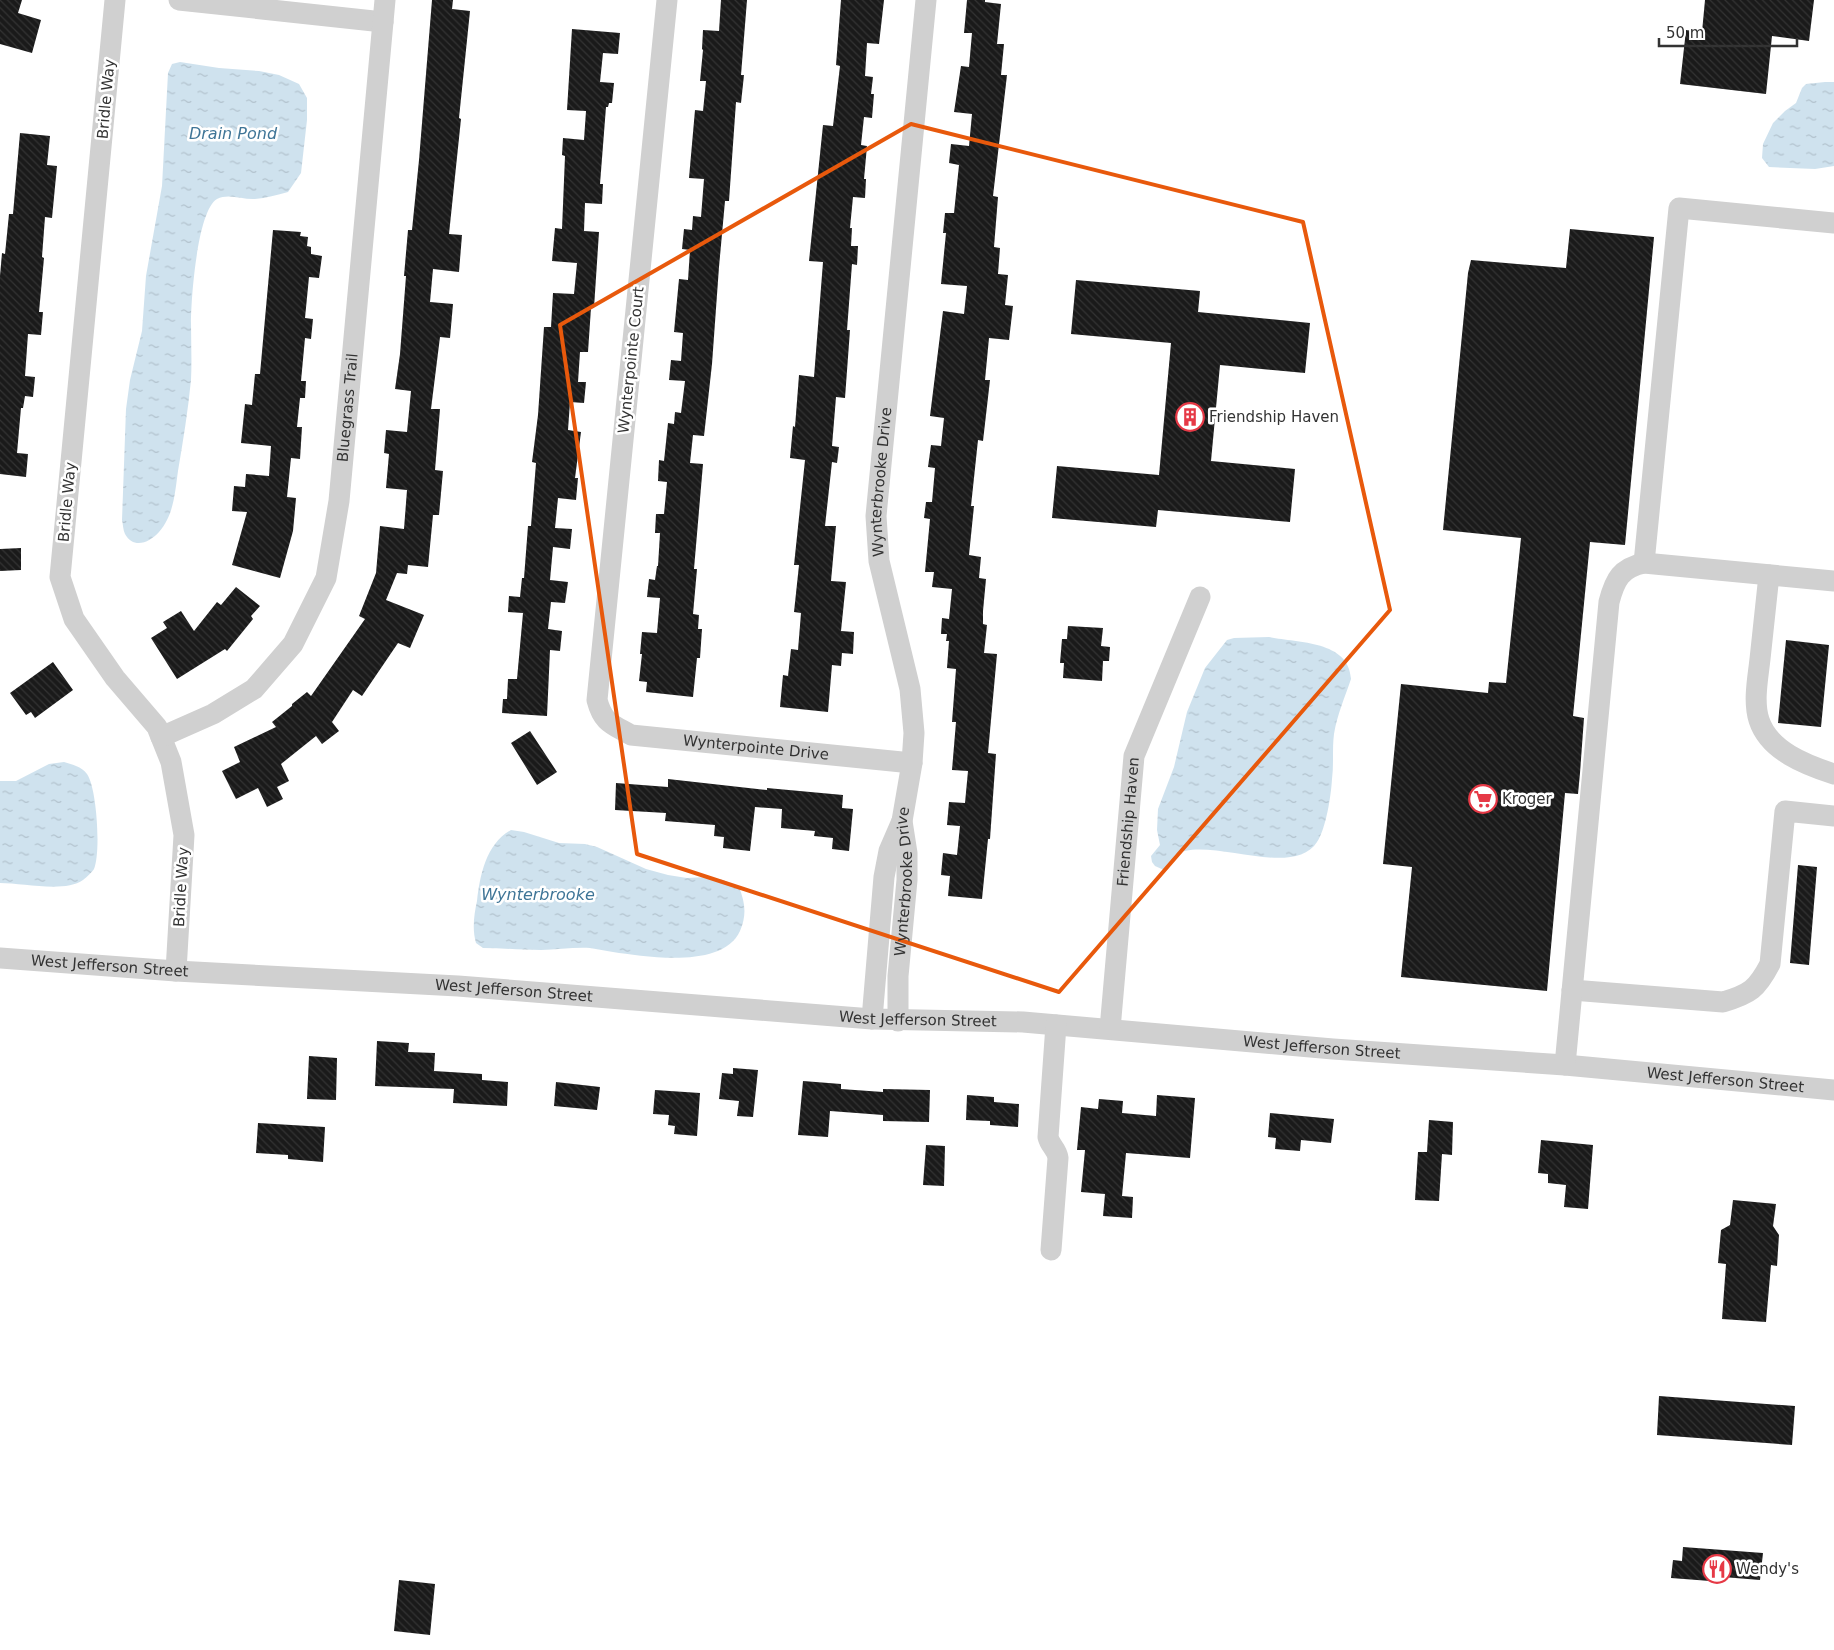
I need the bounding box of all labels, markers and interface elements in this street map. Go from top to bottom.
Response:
scale bar [1659,15,1796,47]
text: 50 m [1666,24,1704,42]
street label: Bridle Way [94,58,118,140]
water label: Drain Pond [189,124,278,143]
street label: Wynterpointe Court [614,286,648,434]
street label: Bluegrass Trail [334,352,362,463]
building icon: Friendship Haven [1175,402,1205,432]
street label: Wynterbrooke Drive [867,406,896,557]
place label: Friendship Haven [1209,408,1339,426]
street label: Bridle Way [55,461,79,543]
street label: Wynterpointe Drive [682,731,830,764]
street label: Friendship Haven [1114,756,1143,887]
supermarket icon: Kroger [1468,784,1498,814]
place label: Kroger [1502,790,1553,808]
street label: Wynterbrooke Drive [891,805,916,957]
street label: Bridle Way [170,846,192,928]
water label: Wynterbrooke [481,885,595,904]
street label: West Jefferson Street [30,951,189,981]
street label: West Jefferson Street [435,976,594,1006]
street label: West Jefferson Street [838,1007,997,1030]
street label: West Jefferson Street [1242,1032,1401,1063]
street label: West Jefferson Street [1646,1064,1805,1096]
restaurant icon: Wendy's [1702,1554,1732,1584]
place label: Wendy's [1736,1560,1799,1578]

